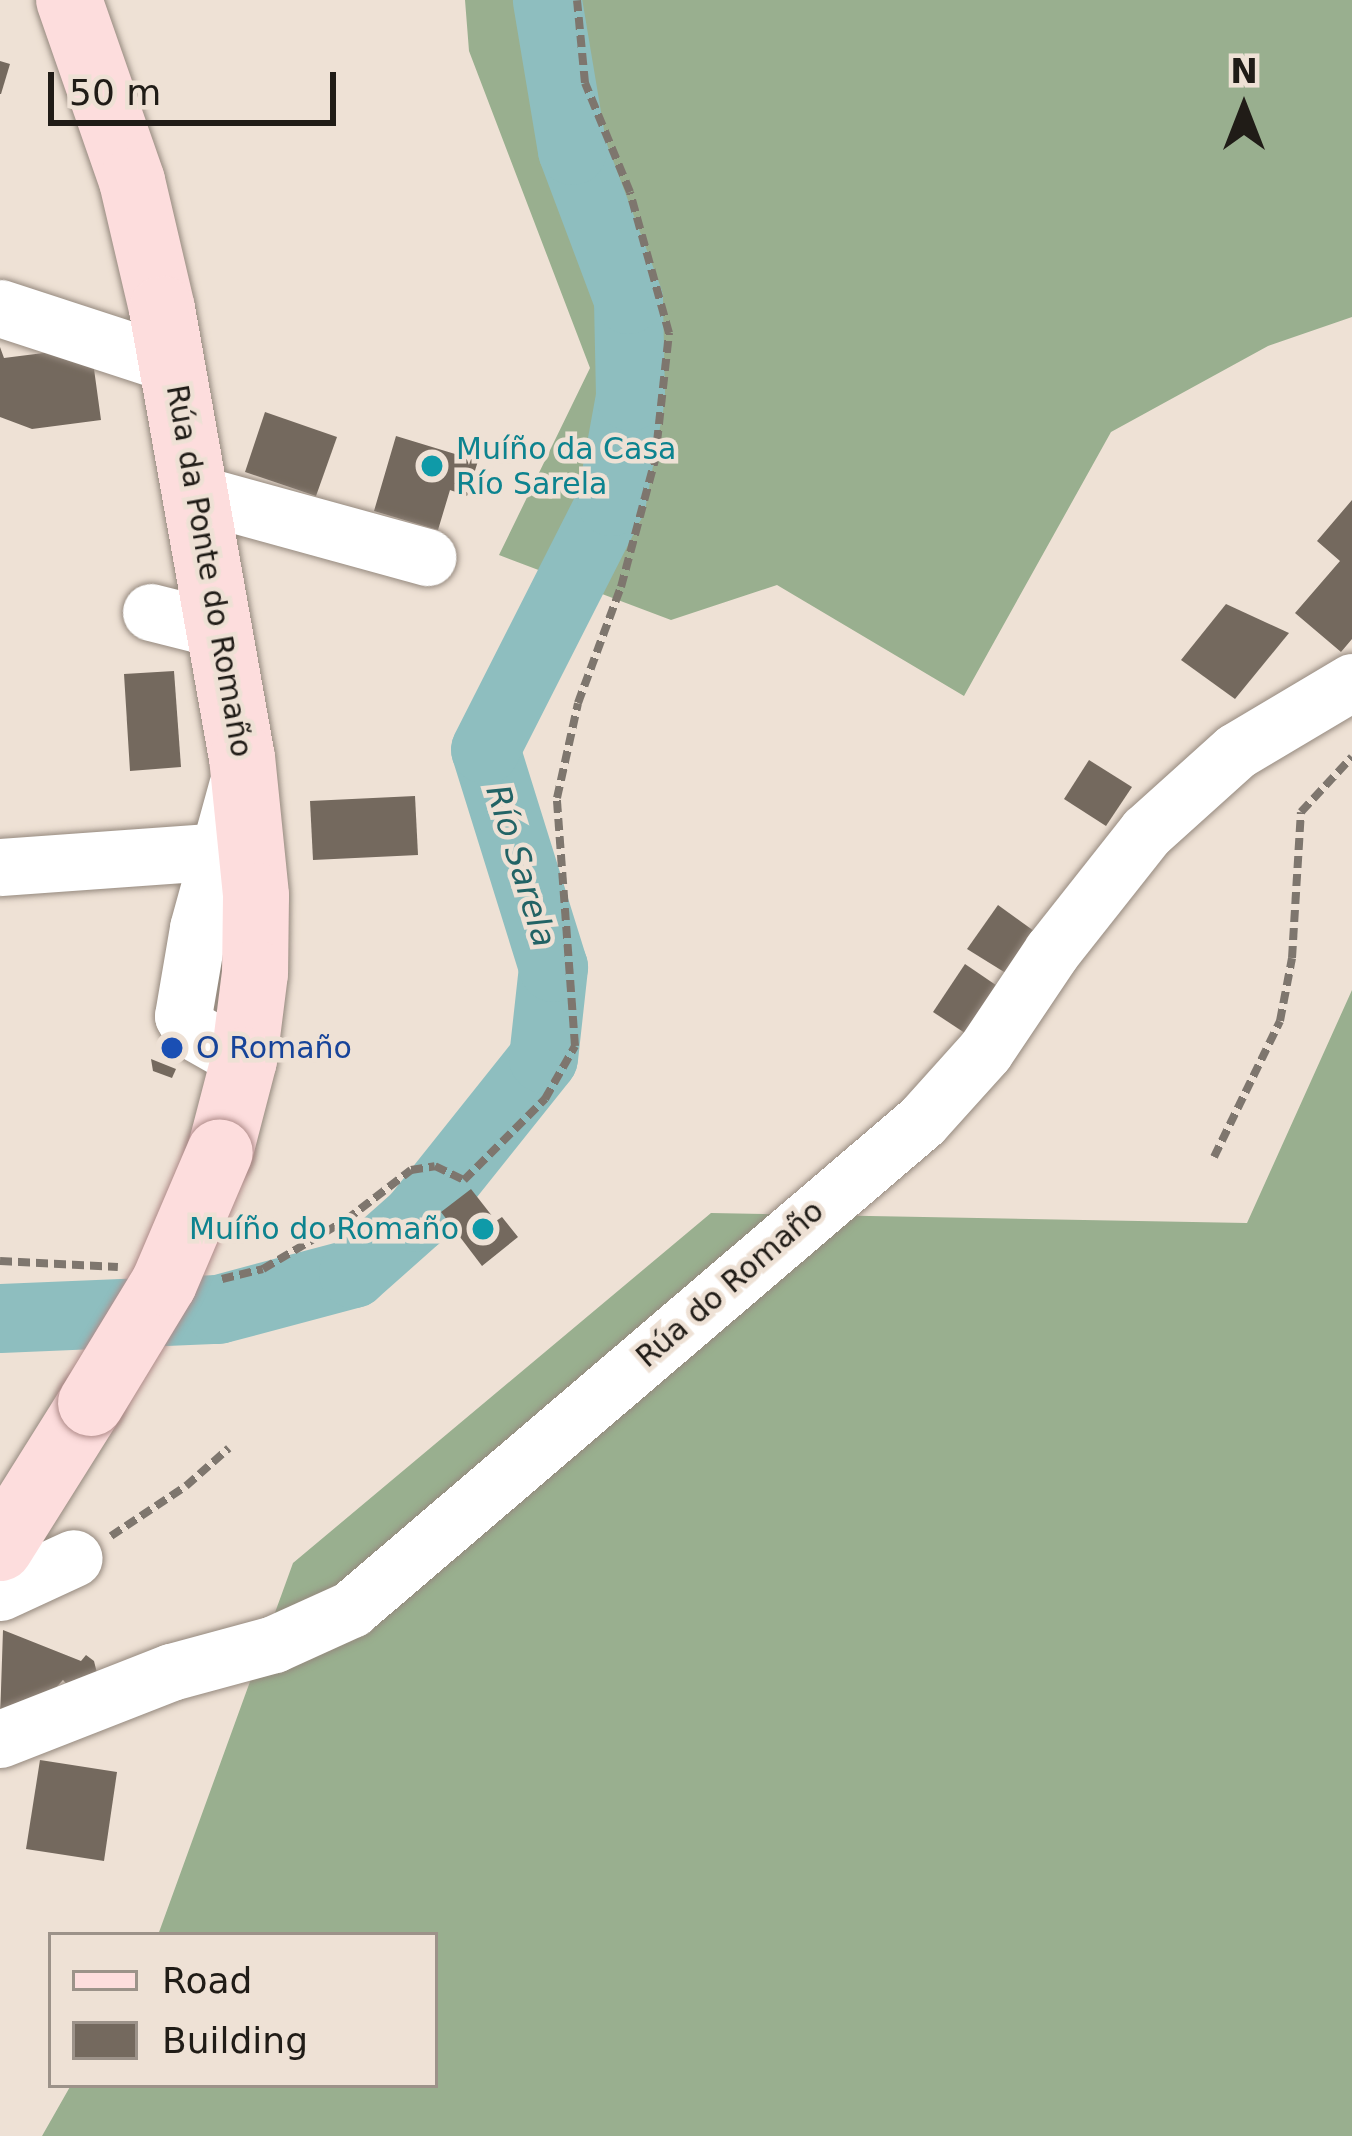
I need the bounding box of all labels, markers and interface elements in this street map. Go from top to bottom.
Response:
scale bar [54,48,342,122]
north arrow [1184,48,1304,168]
text: N [1230,52,1258,91]
text: 50 m [69,72,161,113]
street label: Rúa da Ponte do Romaño [159,382,259,760]
place label: Muíño da Casa Río Sarela [456,431,676,502]
marker: Muíño da Casa Río Sarela [419,453,445,479]
water label: Río Sarela [478,780,564,952]
place label: O Romaño [196,1030,352,1066]
marker: O Romaño [159,1035,185,1061]
street label: Rúa do Romaño [629,1193,831,1375]
place label: Muíño do Romaño [189,1211,459,1247]
marker: Muíño do Romaño [470,1216,496,1242]
legend [48,1932,438,2088]
text: Road [162,1960,252,2001]
text: Building [162,2020,308,2061]

